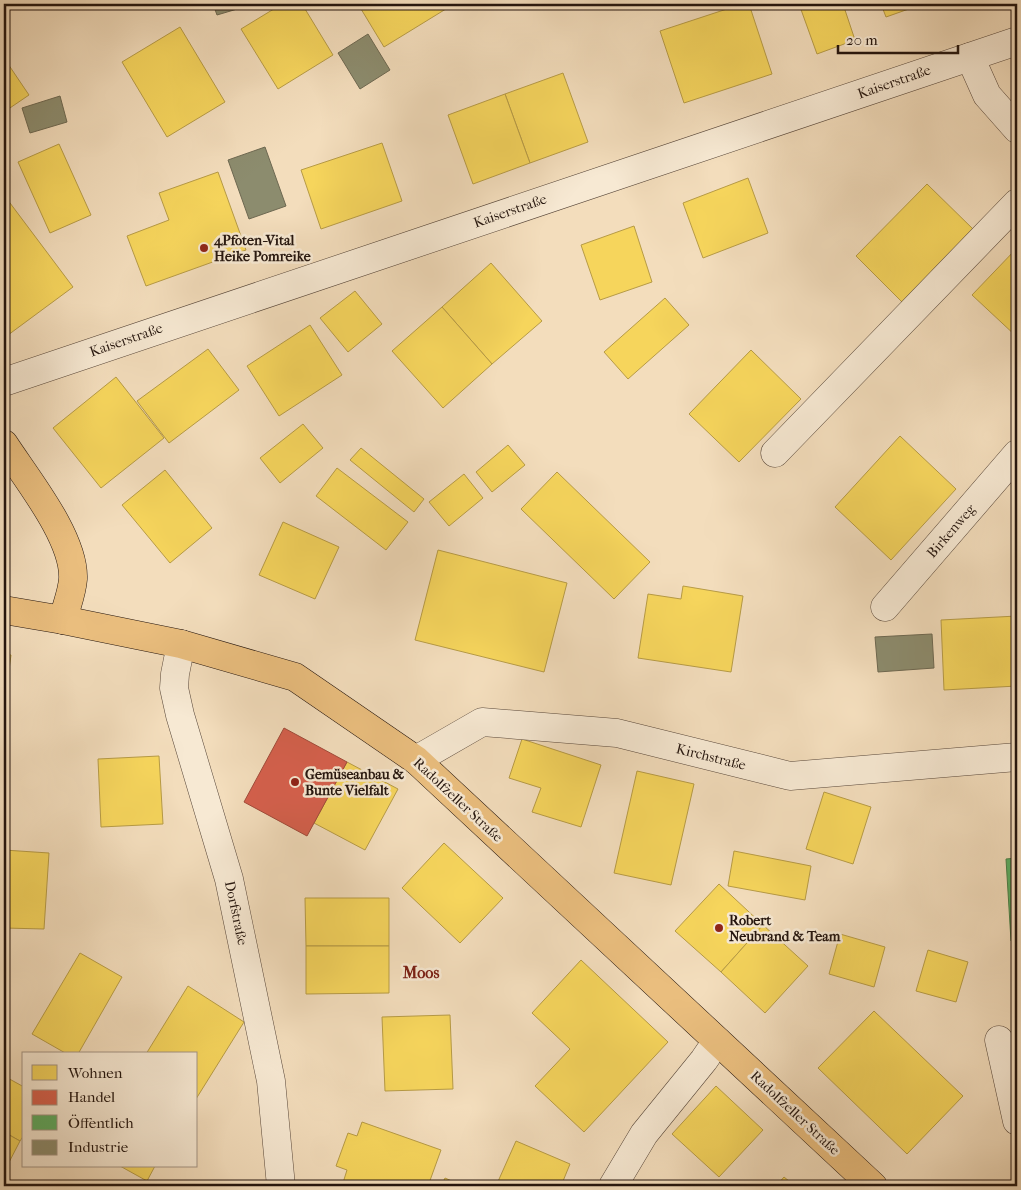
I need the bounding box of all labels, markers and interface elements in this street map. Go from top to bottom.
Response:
scale bar [838,22,958,54]
text: 20 m [846,31,878,49]
street label: Kaiserstraße [855,62,933,102]
street label: Kaiserstraße [471,191,549,231]
place label: 4Pfoten-Vital Heike Pomreike [213,232,311,265]
marker: 4Pfoten-Vital Heike Pomreike [198,242,210,254]
street label: Kaiserstraße [87,320,165,360]
street label: Birkenweg [923,500,979,561]
street label: Kirchstraße [674,740,748,774]
street label: Radolfzeller Straße [410,754,506,846]
place label: Gemüseanbau & Bunte Vielfalt [305,766,405,799]
marker: Gemüseanbau & Bunte Vielfalt [289,776,301,788]
street label: Dorfstraße [221,879,251,947]
place label: Robert Neubrand & Team [729,912,841,945]
marker: Robert Neubrand & Team [713,922,725,934]
district label: Moos [402,963,439,982]
legend [22,1052,198,1168]
text: Wohnen [67,1064,123,1082]
street label: Radolfzeller Straße [747,1067,843,1159]
text: Handel [68,1088,115,1106]
text: Öffentlich [68,1114,134,1132]
text: Industrie [68,1138,129,1156]

